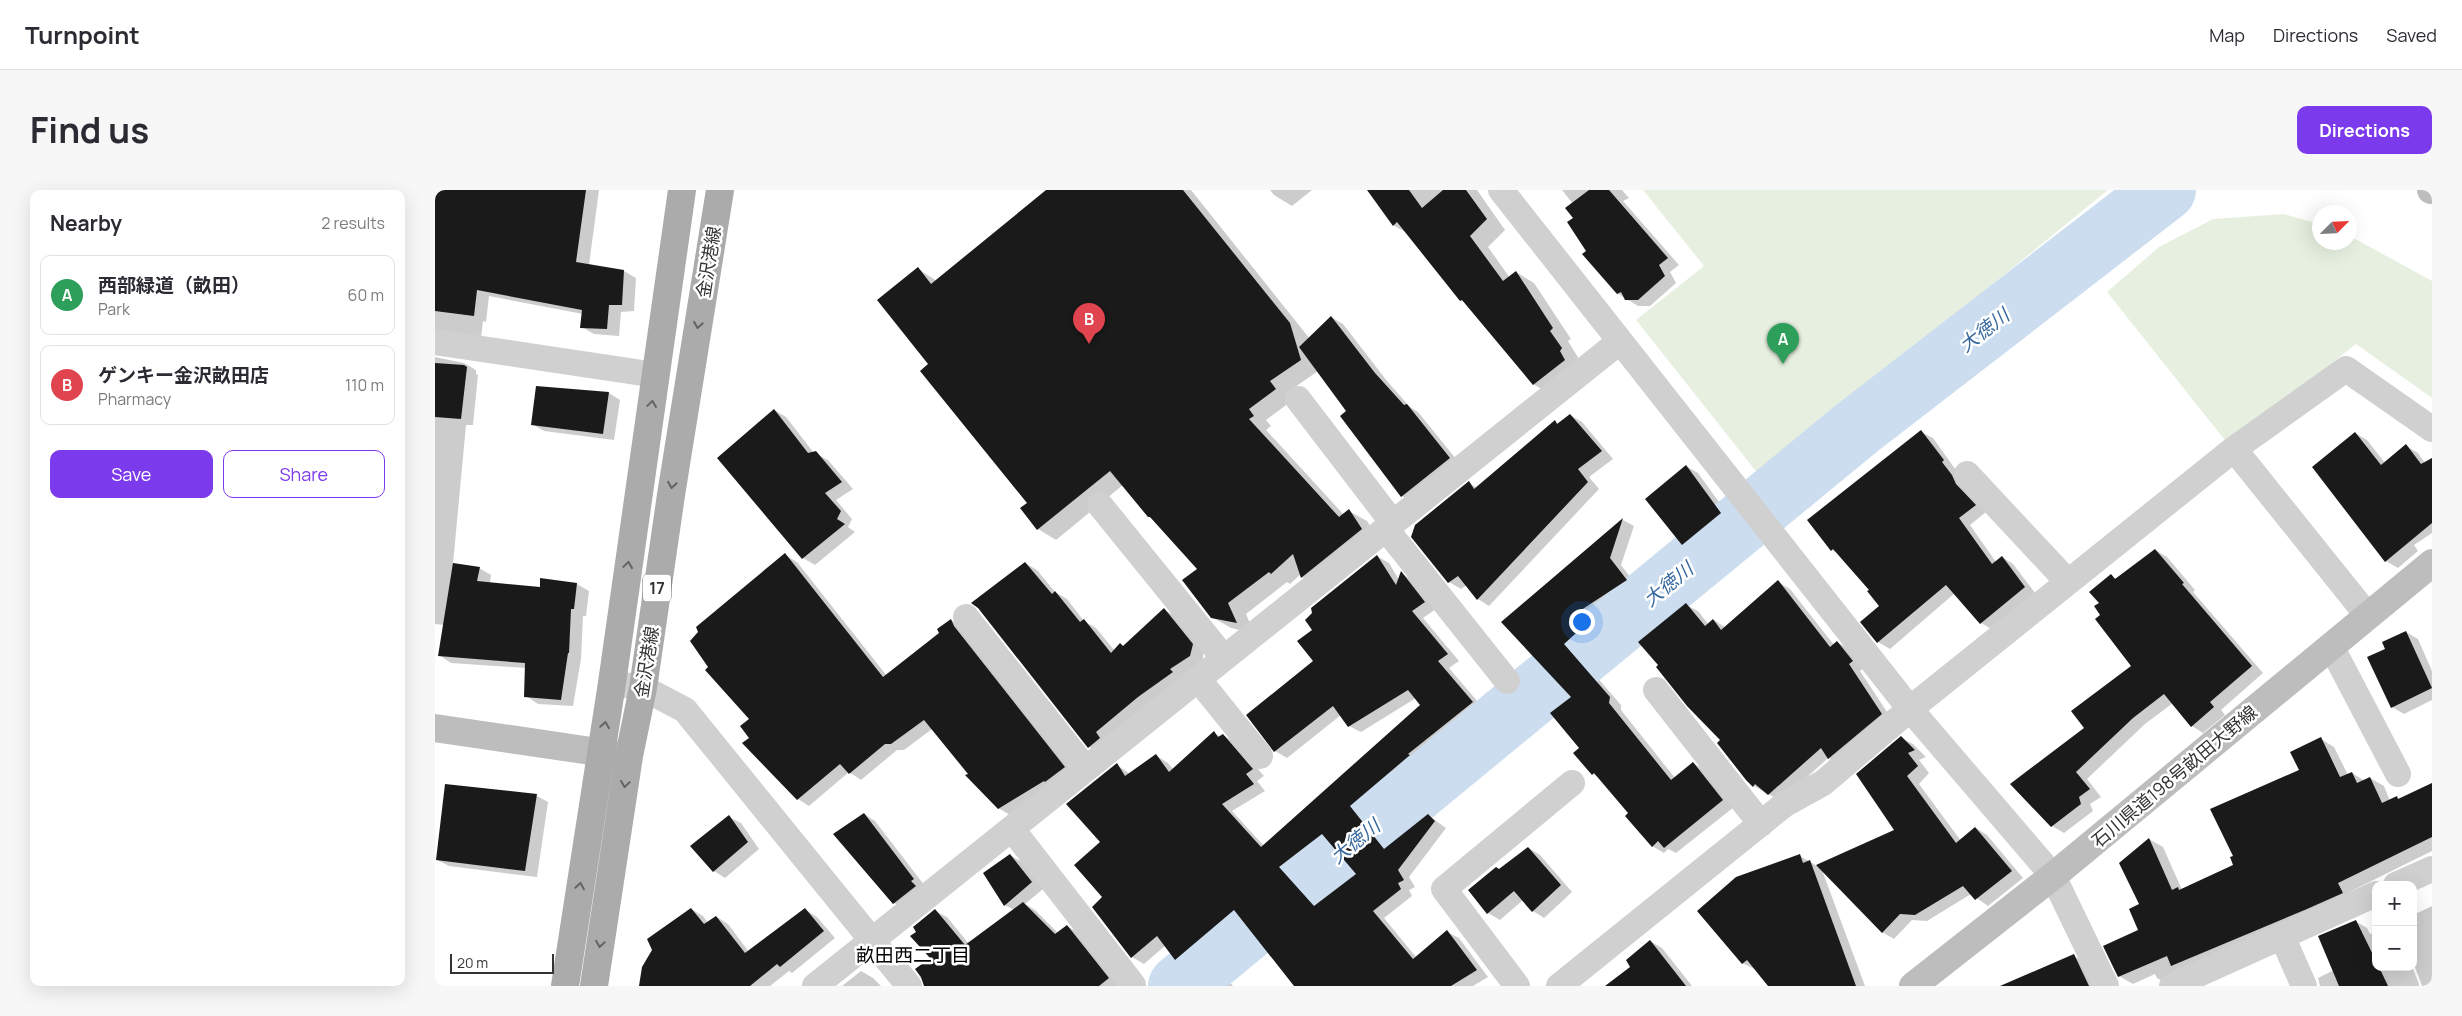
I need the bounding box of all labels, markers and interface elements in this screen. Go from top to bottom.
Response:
text: Turnpoint [25,18,140,51]
text: Map [2209,23,2245,47]
text: Directions [2273,23,2358,47]
text: Saved [2386,23,2437,47]
text: Find us [30,106,149,154]
button: Directions [2297,106,2432,154]
north arrow [2312,205,2357,250]
text: Nearby [50,209,122,237]
text: 2 results [321,212,385,234]
street label: 金沢港線 [691,225,725,299]
text: 西部緑道（畝田） [98,272,250,298]
text: A [62,284,72,306]
text: 60 m [348,284,384,306]
text: Park [98,298,130,320]
water label: 大徳川 [1954,301,2016,358]
pin: B [1073,303,1105,344]
one-way arrow [694,320,704,329]
pin: A [1767,323,1799,364]
text: ゲンキー金沢畝田店 [98,362,269,388]
text: B [62,374,72,396]
text: 110 m [345,374,384,396]
text: Pharmacy [98,388,171,410]
one-way arrow [646,399,656,408]
button: Save [50,450,213,498]
button: Share [223,450,385,498]
one-way arrow [668,481,678,489]
water label: 大徳川 [1638,555,1700,612]
one-way arrow [623,560,633,569]
road number: 17 [643,574,671,602]
your location [1569,609,1595,635]
street label: 金沢港線 [629,625,663,699]
street label: 石川県道198号畝田大野線 [2086,700,2262,852]
one-way arrow [599,721,609,730]
one-way arrow [620,779,630,788]
water label: 大徳川 [1325,812,1387,869]
map controls [2372,881,2417,971]
button: + [2372,881,2417,926]
one-way arrow [575,882,585,890]
button: − [2372,926,2417,971]
one-way arrow [596,940,606,949]
district label: 畝田西二丁目 [856,942,970,968]
scale bar [450,951,554,974]
text: 20 m [457,953,488,972]

